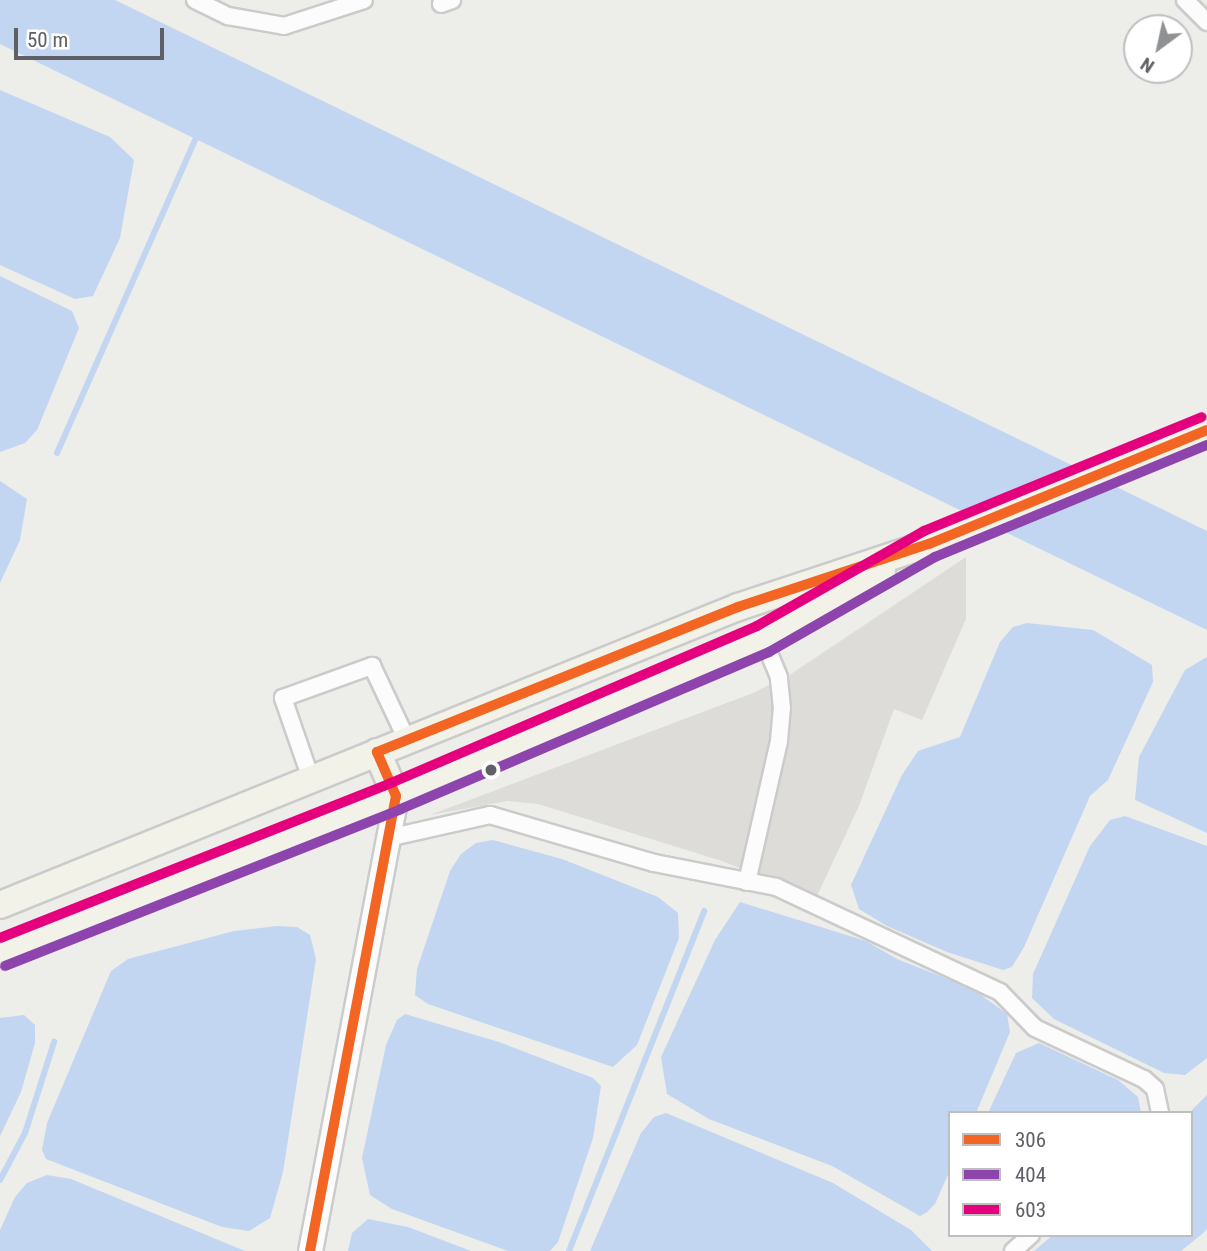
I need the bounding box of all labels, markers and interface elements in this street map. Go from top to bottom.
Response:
scale bar [18,14,168,58]
north arrow [1123,14,1193,84]
text: 50 m [27,28,68,52]
text: N [1136,53,1159,78]
unlabelled marker [484,763,498,777]
legend [948,1111,1193,1237]
text: 306 [1015,1128,1046,1152]
text: 404 [1015,1163,1046,1187]
text: 603 [1015,1198,1046,1222]

